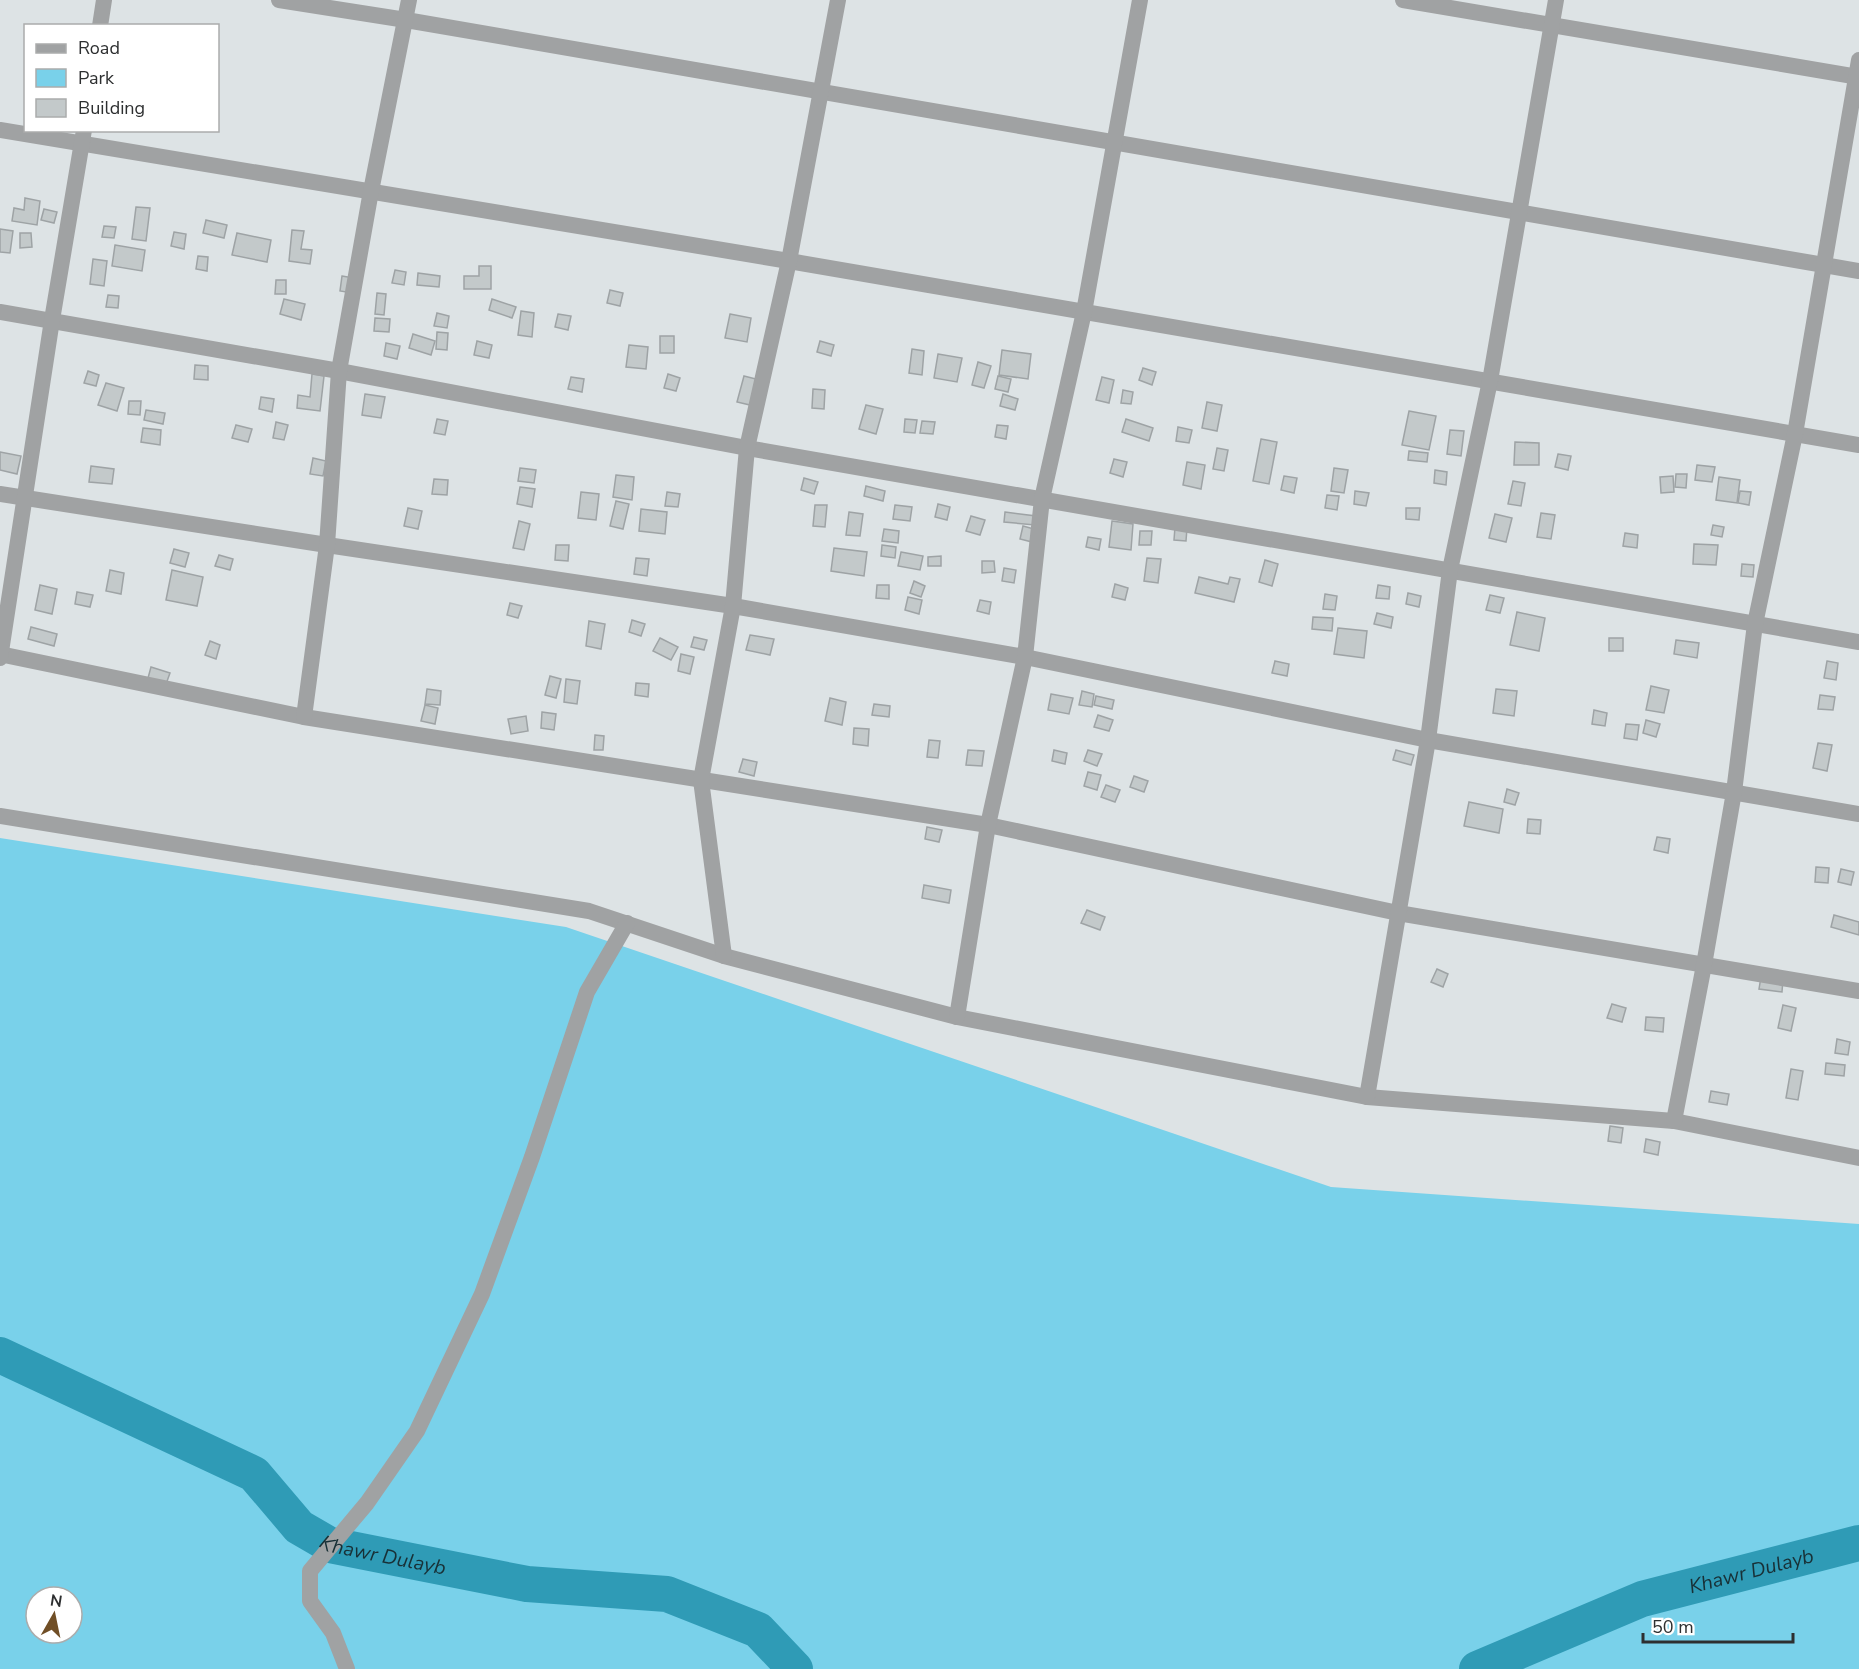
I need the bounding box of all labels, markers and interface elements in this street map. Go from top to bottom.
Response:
legend [24,24,219,132]
text: Road [78,36,120,60]
text: Park [78,66,115,90]
text: Building [78,96,145,120]
water label: Khawr Dulayb [315,1528,448,1581]
water label: Khawr Dulayb [1686,1542,1817,1600]
north arrow [24,1585,84,1645]
text: N [49,1589,64,1613]
scale bar [1643,1606,1793,1644]
text: 50 m [1652,1615,1694,1639]

